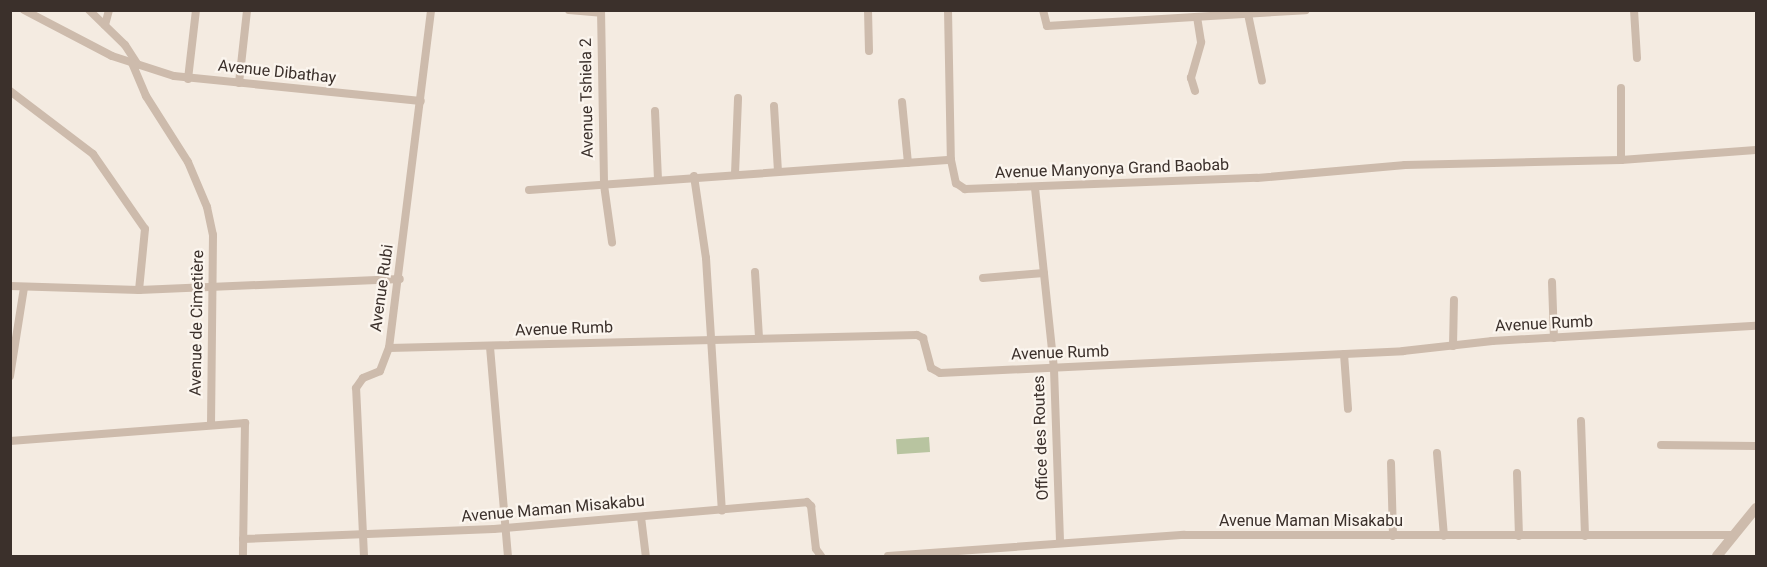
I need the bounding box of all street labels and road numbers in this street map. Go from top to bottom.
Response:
street label: Avenue Tshiela 2 [576,38,598,158]
street label: Avenue Dibathay [217,56,337,88]
street label: Avenue Manyonya Grand Baobab [995,155,1229,183]
street label: Avenue Rubi [366,243,398,333]
street label: Avenue de Cimetière [186,250,208,396]
street label: Avenue Rumb [1495,312,1593,336]
street label: Avenue Rumb [515,318,613,340]
street label: Avenue Rumb [1011,342,1109,364]
street label: Office des Routes [1029,375,1053,501]
street label: Avenue Maman Misakabu [461,491,645,527]
street label: Avenue Maman Misakabu [1219,511,1403,531]

